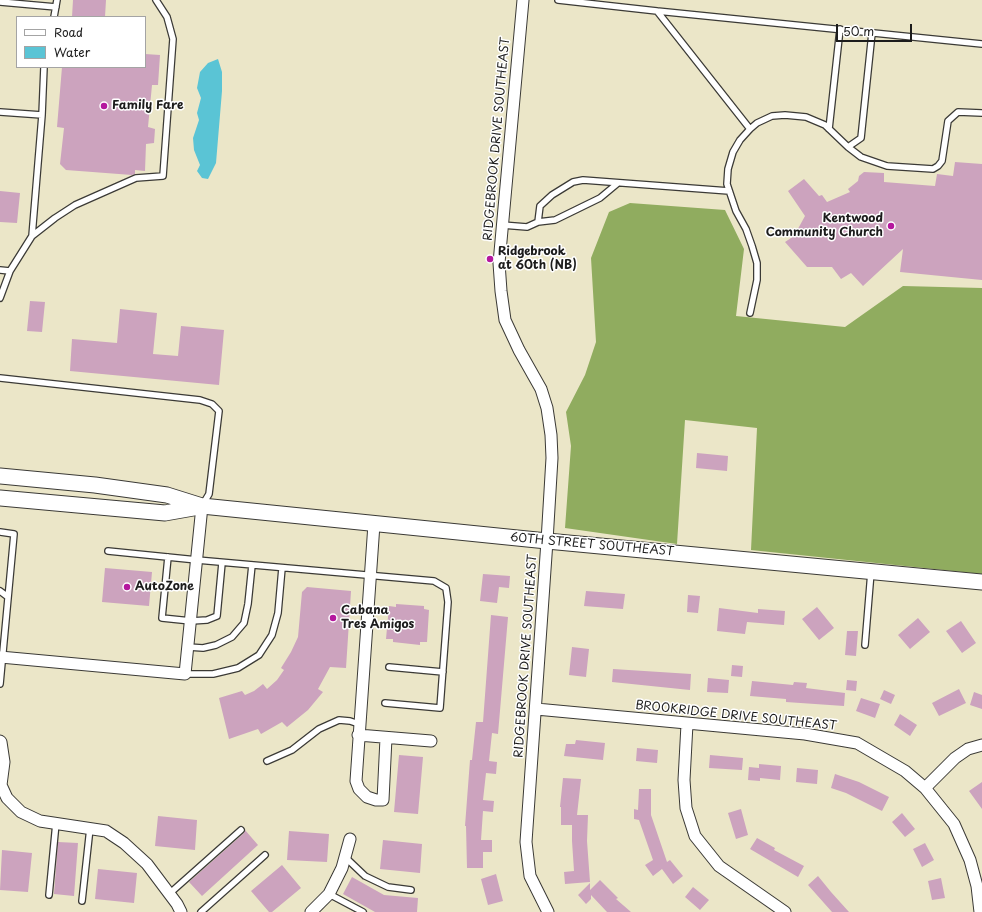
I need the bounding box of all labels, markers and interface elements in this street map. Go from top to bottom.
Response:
legend [16,16,146,68]
scale bar [838,16,914,42]
text: 50 m [843,22,874,40]
text: Road [54,23,83,41]
street label: RIDGEBROOK DRIVE SOUTHEAST [481,37,513,241]
text: Water [54,43,90,61]
place label: Family Fare [112,99,184,113]
marker: Family Fare [99,101,109,111]
place label: Kentwood Community Church [766,212,883,240]
marker: Kentwood Community Church [886,221,896,231]
place label: Ridgebrook at 60th (NB) [498,245,577,273]
marker: Ridgebrook at 60th (NB) [485,254,495,264]
street label: 60TH STREET SOUTHEAST [509,531,675,559]
street label: RIDGEBROOK DRIVE SOUTHEAST [512,554,540,758]
place label: AutoZone [135,580,194,594]
marker: AutoZone [122,582,132,592]
place label: Cabana Tres Amigos [341,604,414,632]
marker: Cabana Tres Amigos [328,613,338,623]
street label: BROOKRIDGE DRIVE SOUTHEAST [635,698,837,734]

